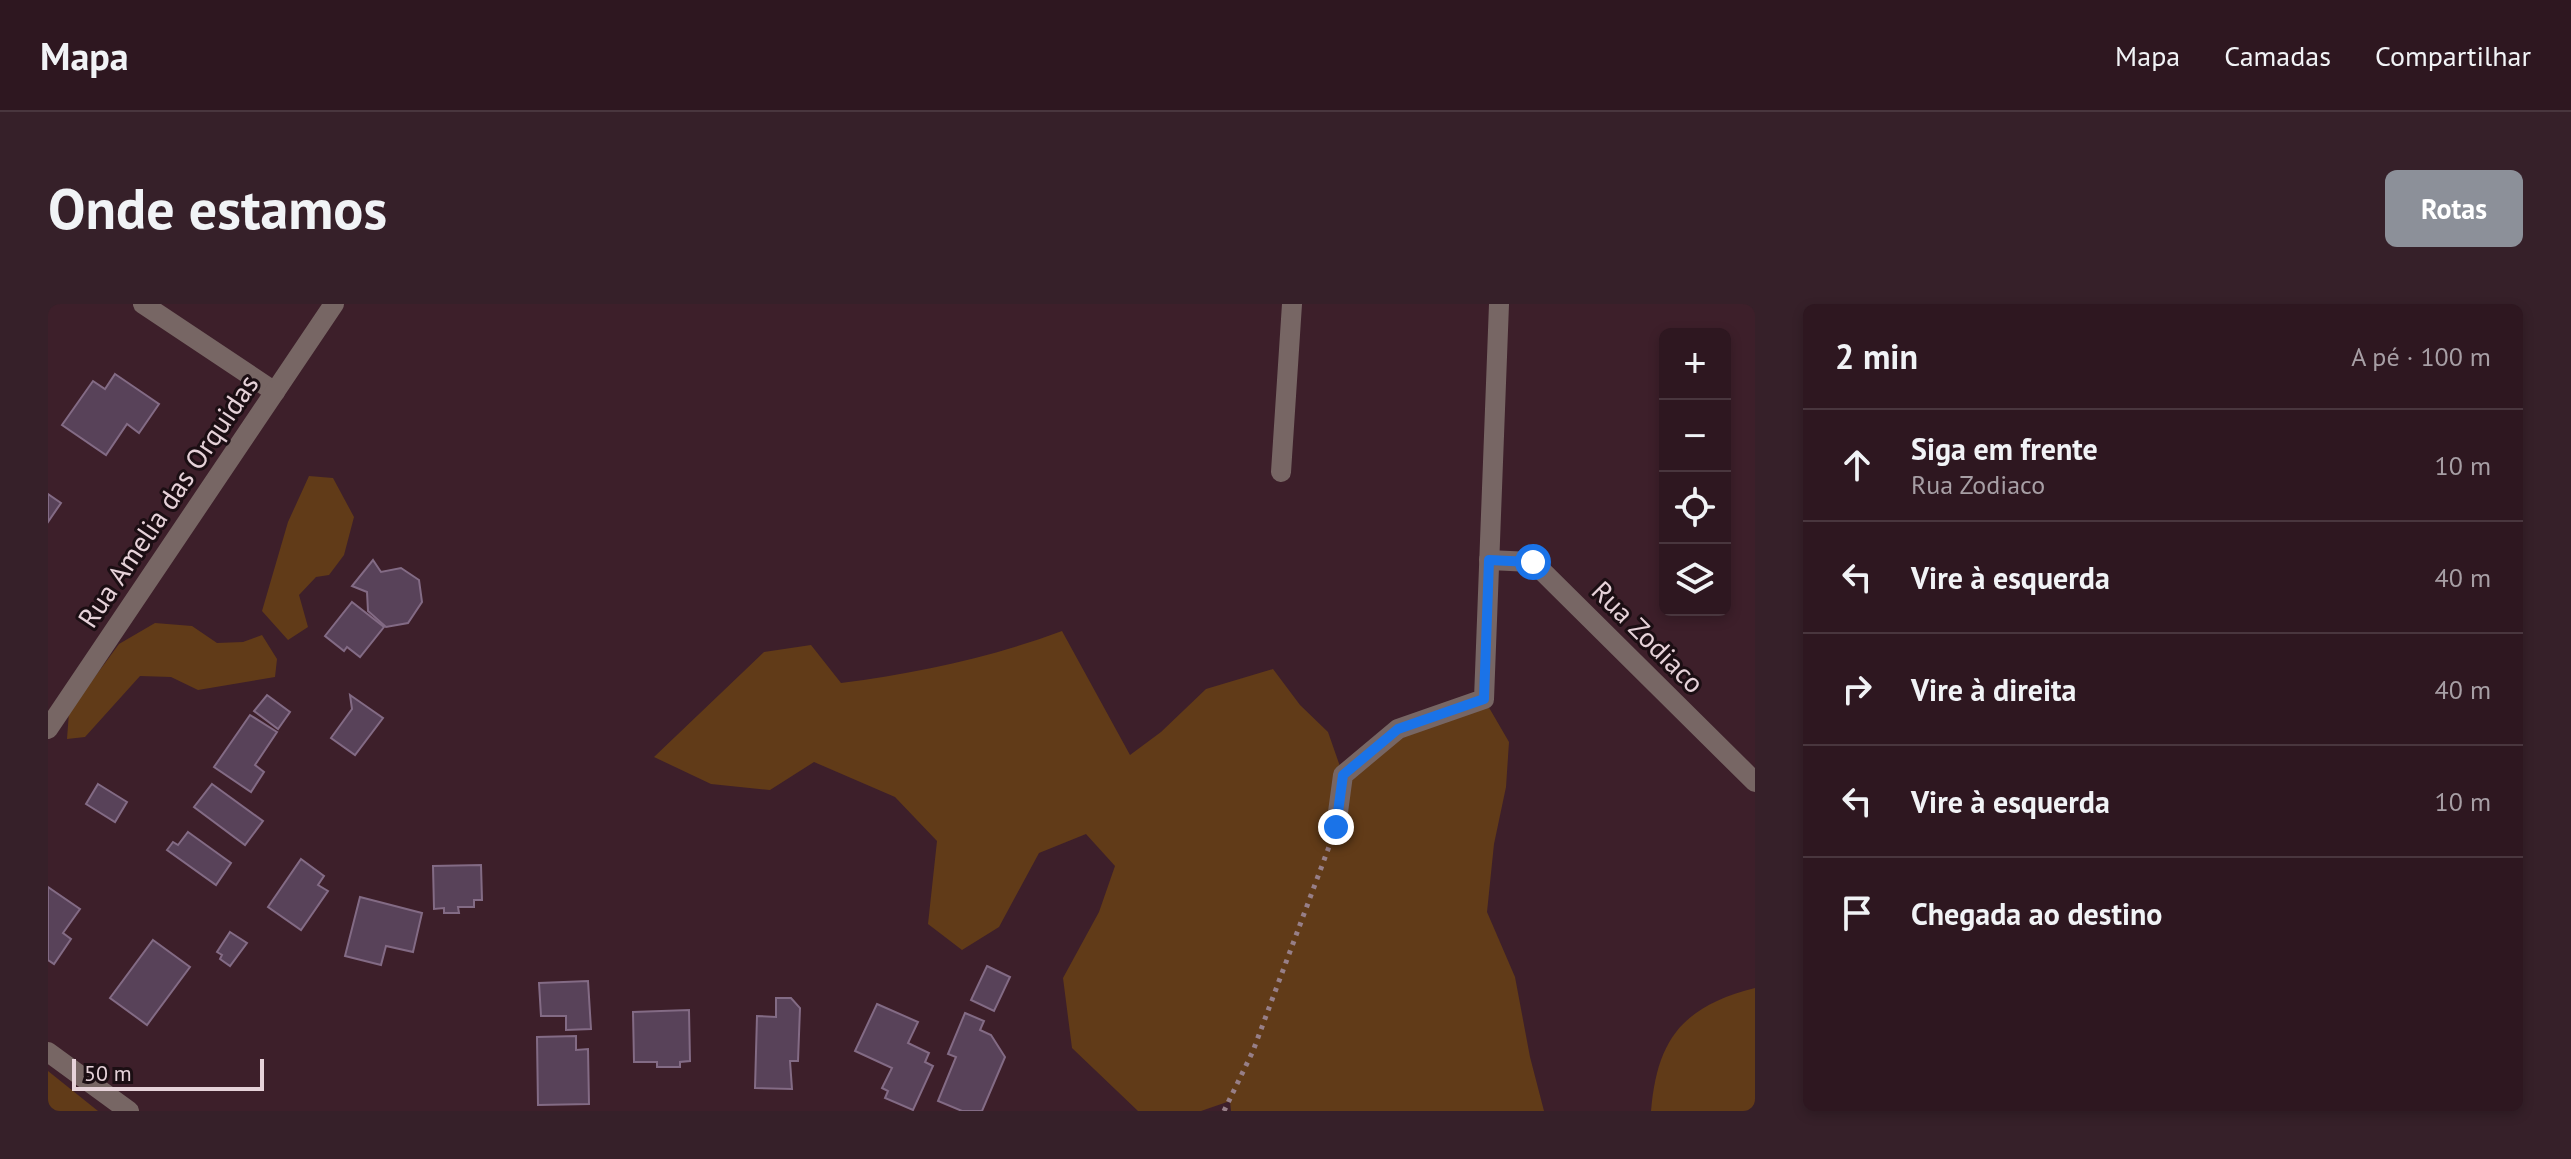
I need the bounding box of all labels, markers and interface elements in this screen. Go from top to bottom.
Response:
text: Mapa [40,31,129,80]
text: Mapa [2115,37,2180,74]
text: Camadas [2224,37,2331,74]
text: Compartilhar [2375,37,2531,74]
button: Rotas [2385,170,2523,247]
text: Onde estamos [48,172,387,244]
map controls [1659,328,1731,616]
button: + [1659,328,1731,400]
text: 2 min [1835,334,1918,378]
text: A pé · 100 m [2351,340,2491,373]
street label: Rua Amelia das Orquidas [69,367,266,634]
button: − [1659,400,1731,472]
text: Siga em frente [1911,429,2098,468]
icon: ahead [1835,443,1879,487]
text: 10 m [2435,449,2491,482]
text: Rua Zodiaco [1911,468,2045,501]
button: locate [1659,472,1731,544]
route start [1515,544,1551,580]
button: layers [1659,544,1731,616]
icon: left [1835,555,1879,599]
text: Vire à esquerda [1911,558,2110,597]
text: 40 m [2435,561,2491,594]
street label: Rua Zodiaco [1584,572,1713,701]
icon: right [1835,667,1879,711]
text: Vire à direita [1911,670,2076,709]
text: 40 m [2435,673,2491,706]
icon: left [1835,779,1879,823]
text: Vire à esquerda [1911,782,2110,821]
text: 10 m [2435,785,2491,818]
route end [1318,809,1354,845]
icon: arrive [1835,891,1879,935]
text: Chegada ao destino [1911,894,2162,933]
scale bar [72,1055,264,1091]
text: 50 m [84,1059,132,1087]

